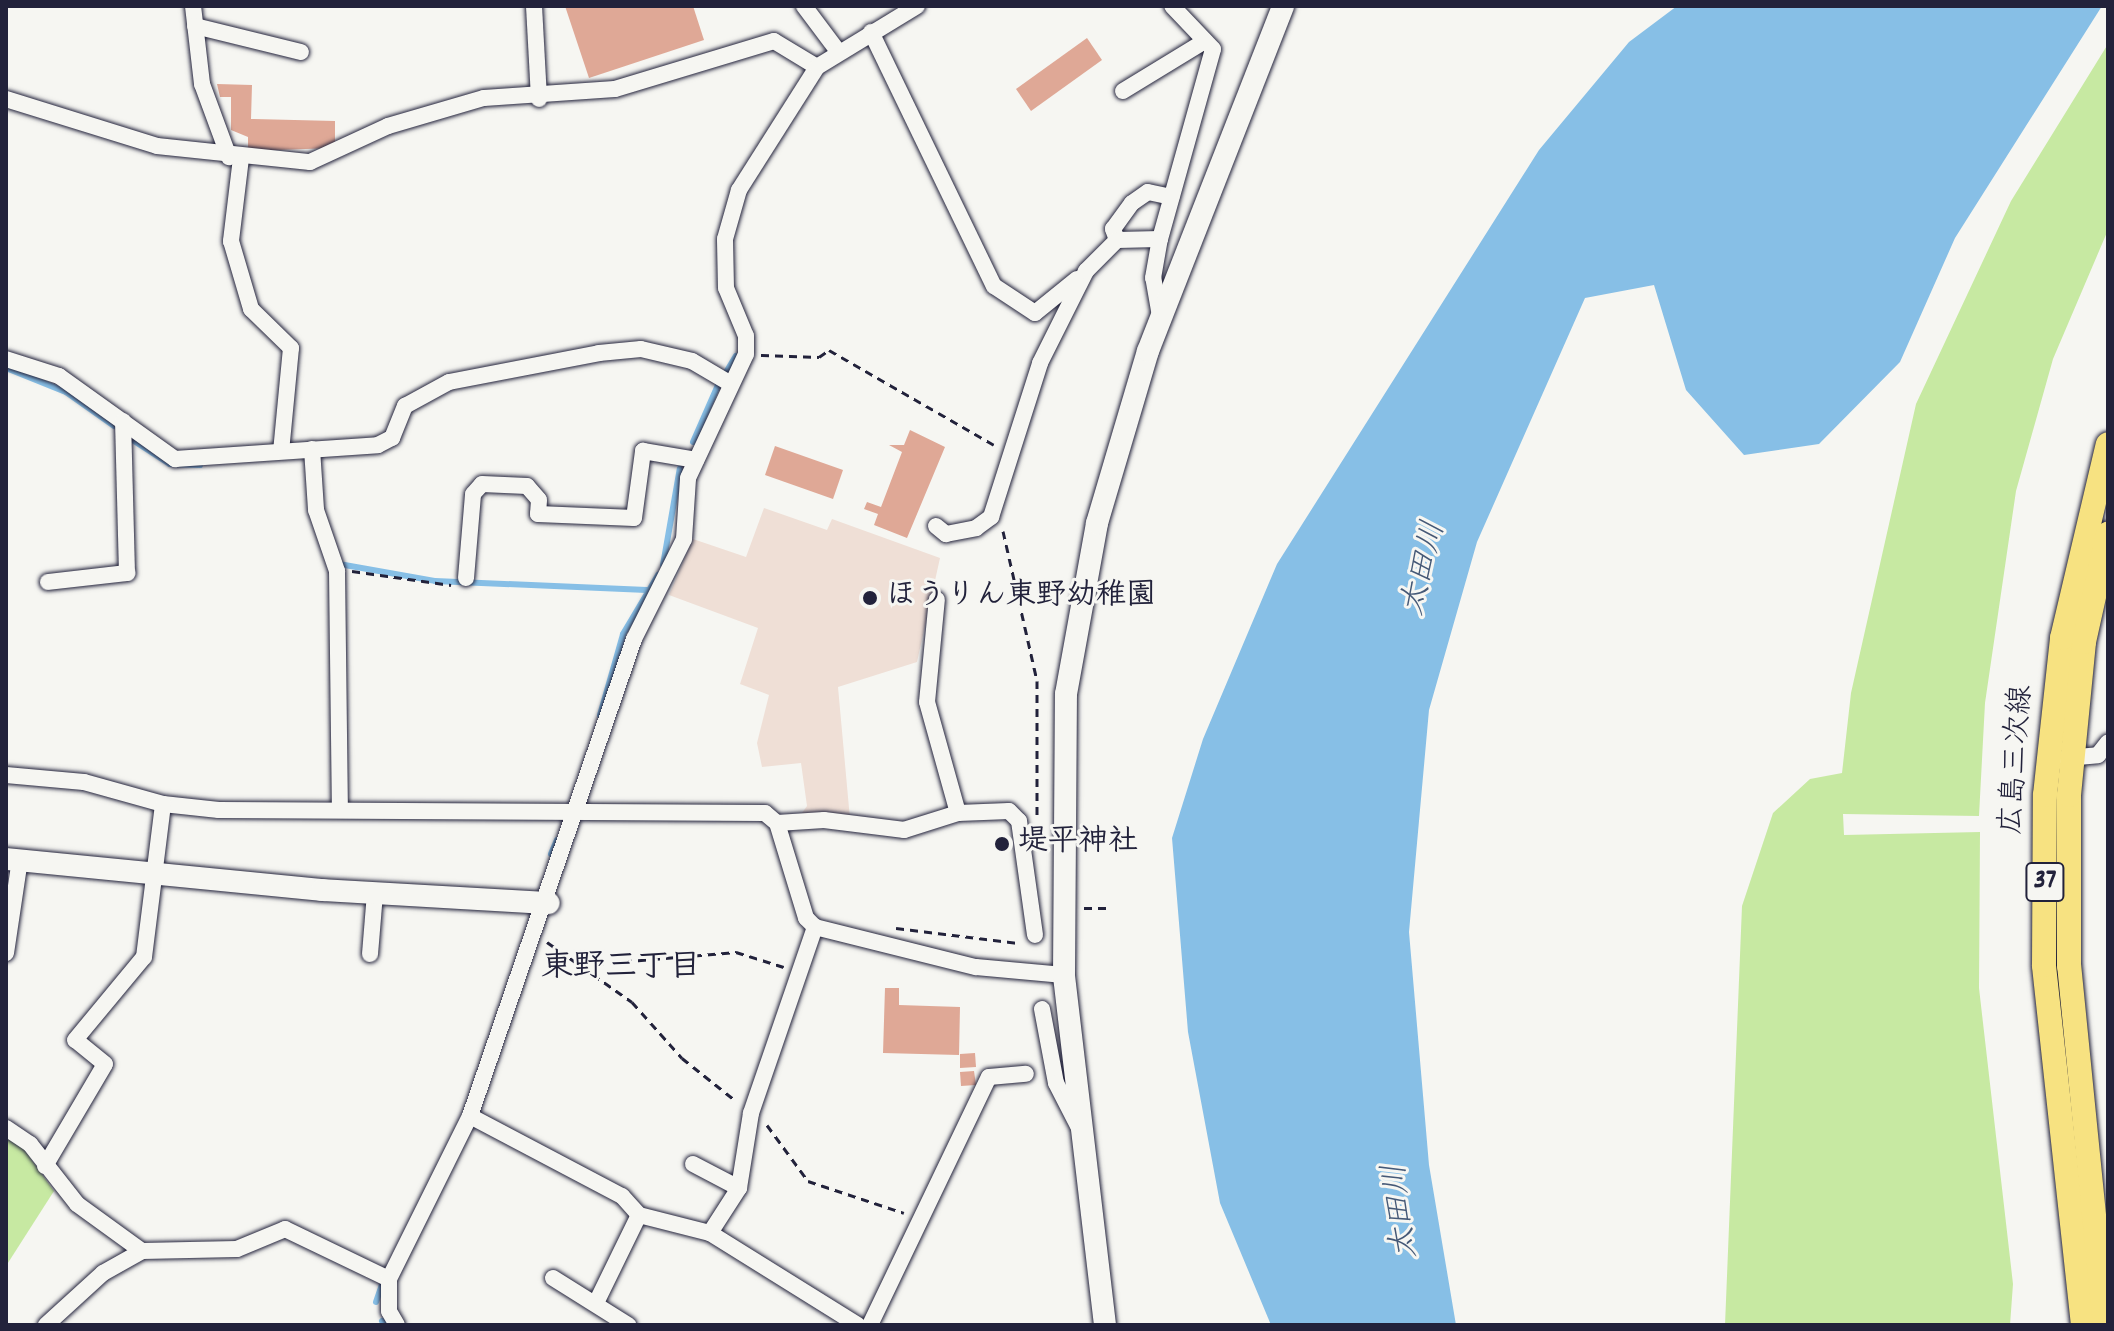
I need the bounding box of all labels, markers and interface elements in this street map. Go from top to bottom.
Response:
water label: 太田川 [1396,518,1456,620]
place label: ほうりん東野幼稚園 [886,580,1156,616]
marker: ほうりん東野幼稚園 [861,589,879,607]
street label: 広島三次線 [1996,684,2042,836]
place label: 堤平神社 [1018,826,1138,862]
marker: 堤平神社 [993,835,1011,853]
road number: 37 [2025,858,2065,906]
district label: 東野三丁目 [541,950,701,988]
water label: 太田川 [1378,1161,1428,1261]

